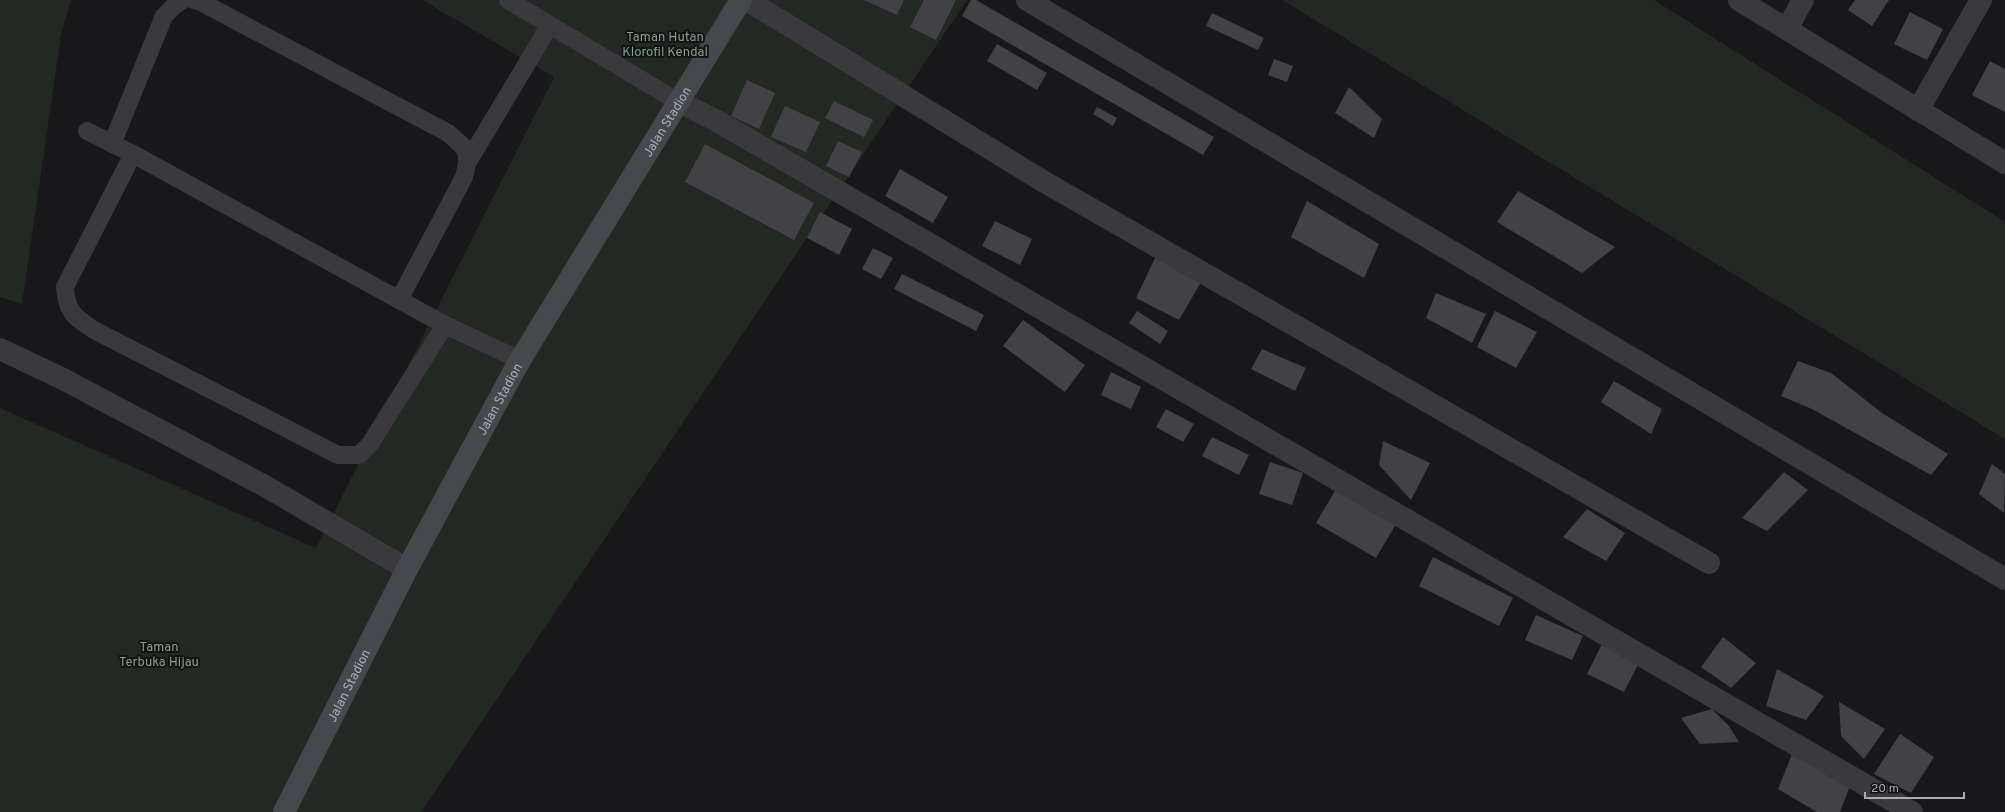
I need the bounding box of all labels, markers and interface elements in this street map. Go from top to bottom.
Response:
park label: Taman Hutan Klorofil Kendal [622,30,708,61]
street label: Jalan Stadion [641,84,696,160]
street label: Jalan Stadion [475,361,527,438]
park label: Taman Terbuka Hijau [119,640,199,671]
street label: Jalan Stadion [325,647,375,725]
scale bar [1865,774,1964,800]
text: 20 m [1871,781,1899,797]

